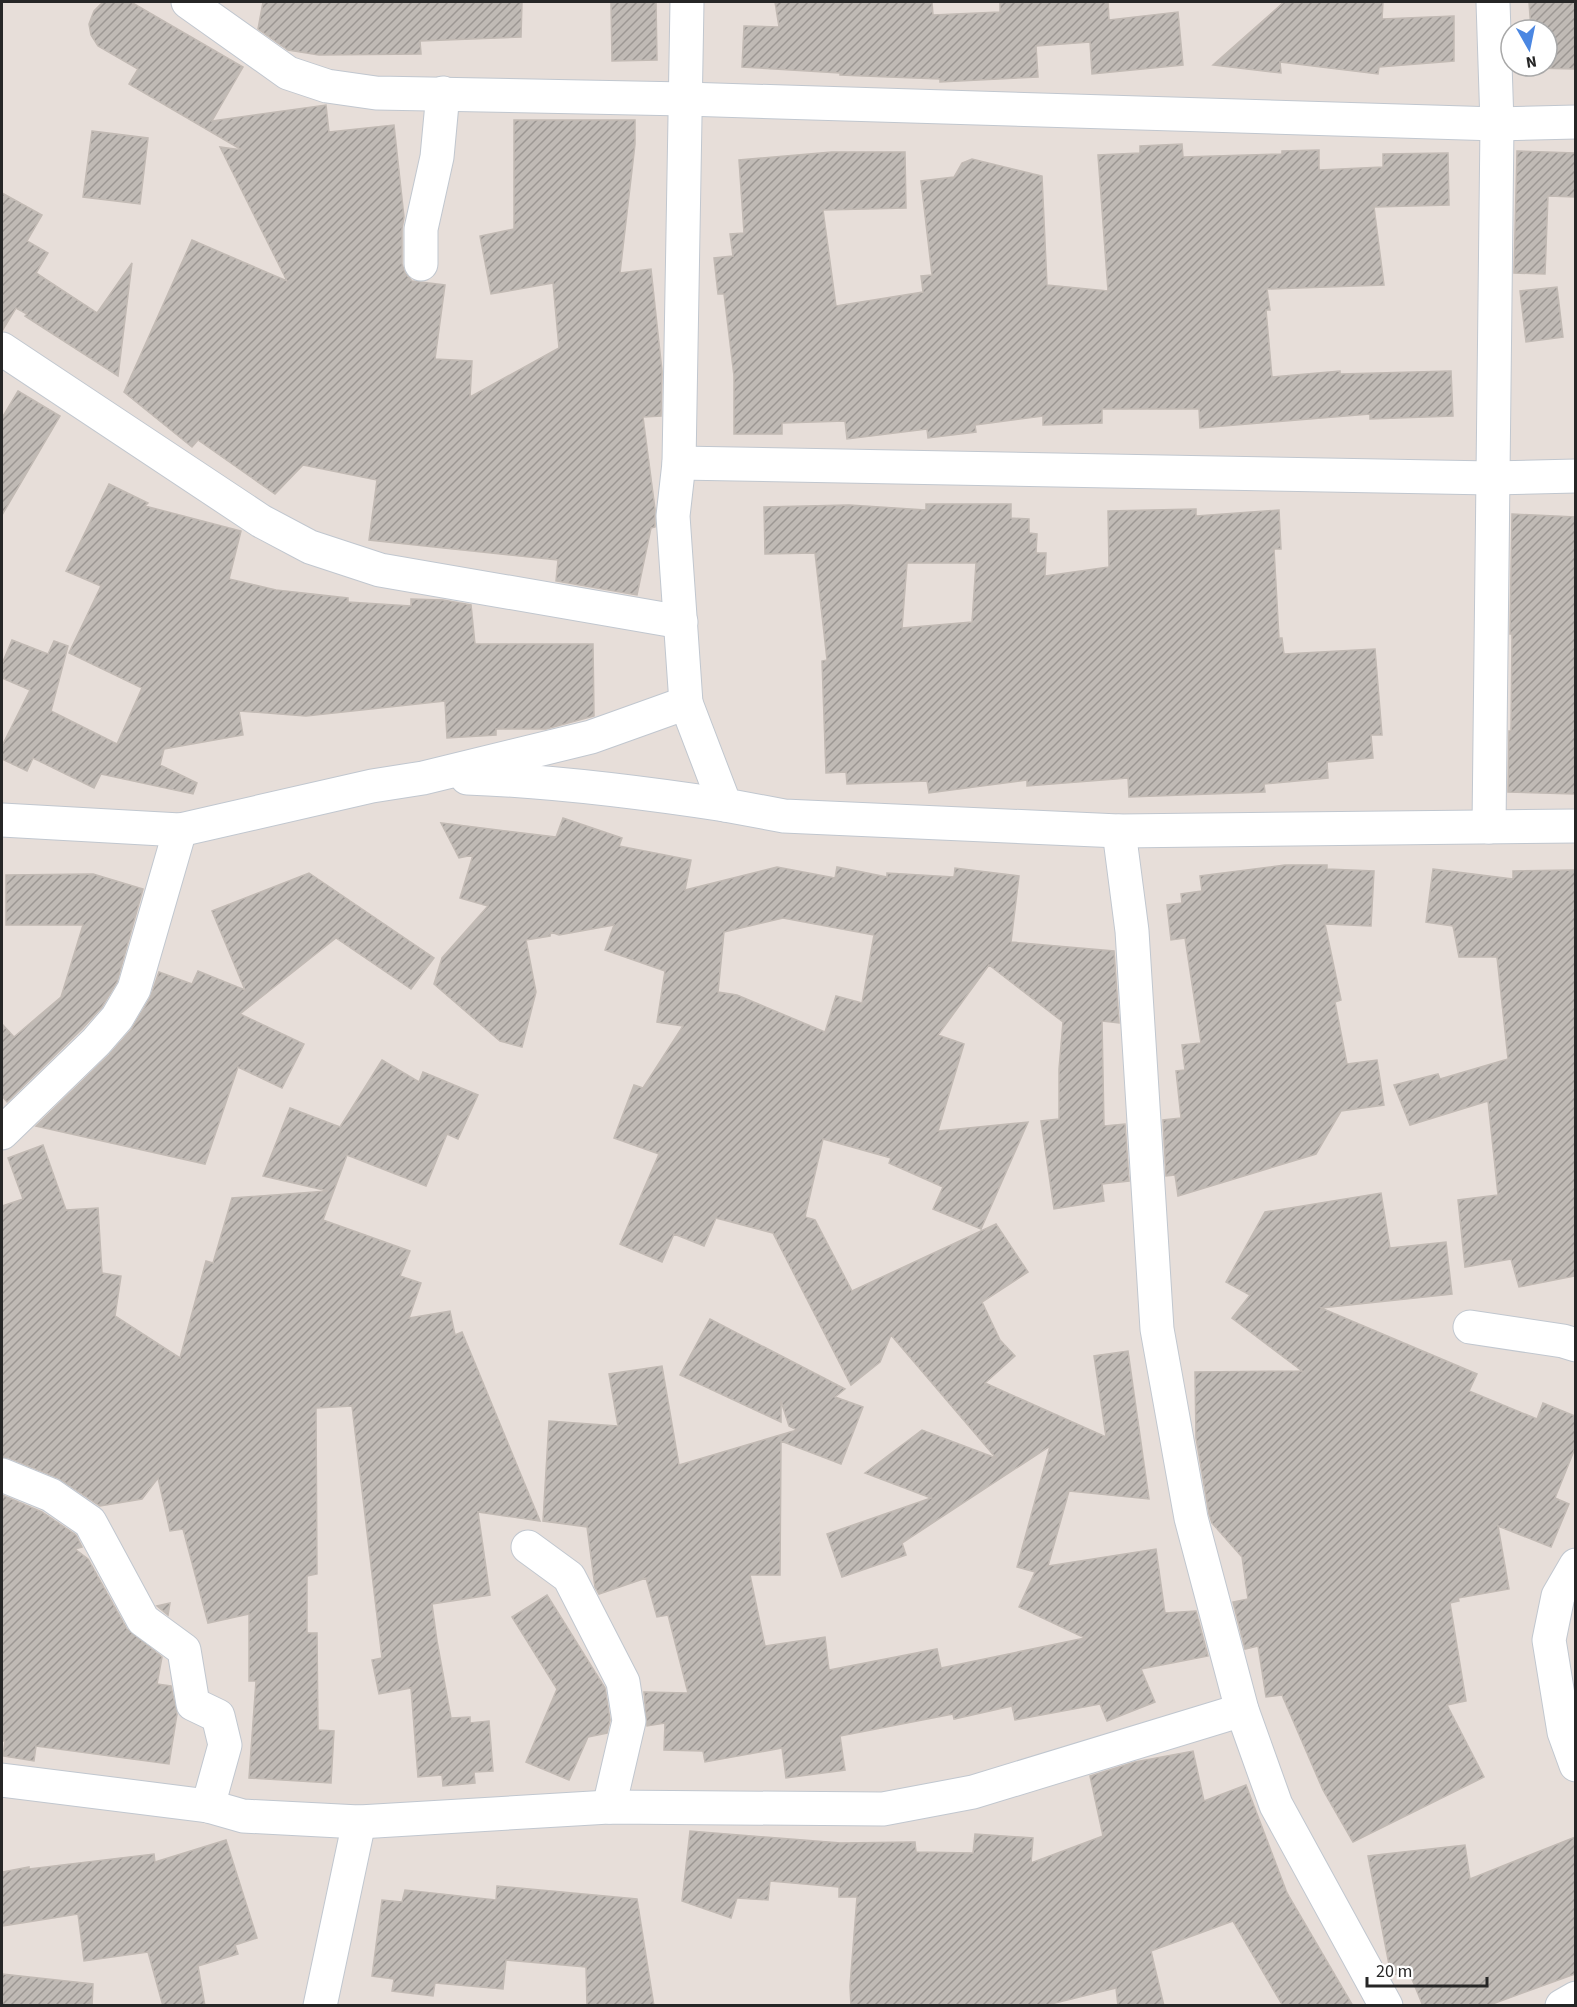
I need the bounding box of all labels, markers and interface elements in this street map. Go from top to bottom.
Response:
north arrow [1499,18,1559,78]
text: N [1524,50,1538,74]
scale bar [1367,1950,1487,1988]
text: 20 m [1376,1959,1412,1984]

